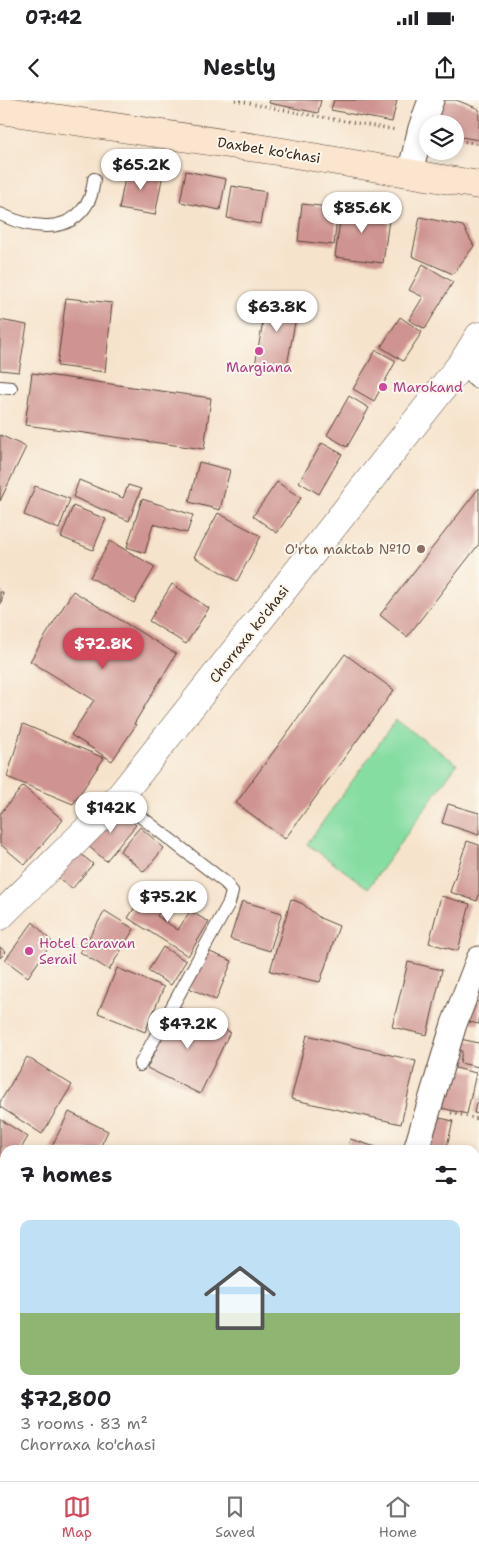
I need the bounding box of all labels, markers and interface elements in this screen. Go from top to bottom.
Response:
text: 07:42 [25,5,82,30]
text: Nestly [203,53,276,82]
icon: back [20,54,48,82]
icon: share [431,54,459,82]
map controls [419,115,464,160]
button: layers [419,115,464,160]
street label: Daxbet ko'chasi [216,133,322,167]
pin: $65.2K [100,148,182,191]
text: $65.2K [112,154,170,175]
pin: $85.6K [321,192,403,234]
text: $85.6K [333,197,391,218]
pin: $63.8K [236,290,318,333]
text: $63.8K [248,296,306,317]
marker: Margiana [253,345,265,357]
place label: Margiana [226,358,292,376]
place label: Marokand [393,378,463,396]
marker: Marokand [377,381,389,393]
place label: O'rta maktab №10 [285,540,411,558]
marker: O'rta maktab №10 [415,543,427,555]
street label: Chorraxa ko'chasi [205,582,293,686]
pin: $72.8K [62,628,144,670]
text: $72.8K [74,633,132,654]
pin: $142K [76,792,146,834]
text: $142K [86,797,136,818]
pin: $75.2K [127,880,209,923]
text: $75.2K [139,886,197,907]
place label: Hotel Caravan Serail [39,934,136,968]
marker: Hotel Caravan Serail [23,945,35,957]
pin: $47.2K [147,1008,229,1050]
text: $47.2K [159,1013,217,1034]
text: 7 homes [20,1161,112,1189]
icon: filters [432,1161,460,1189]
icon: home [195,1253,285,1343]
text: $72,800 [20,1385,112,1413]
text: 3 rooms · 83 m² [20,1413,148,1434]
text: Chorraxa ko'chasi [20,1434,156,1455]
tab: Map [62,1493,92,1541]
tab: Saved [215,1493,255,1541]
tab: Home [379,1493,417,1541]

